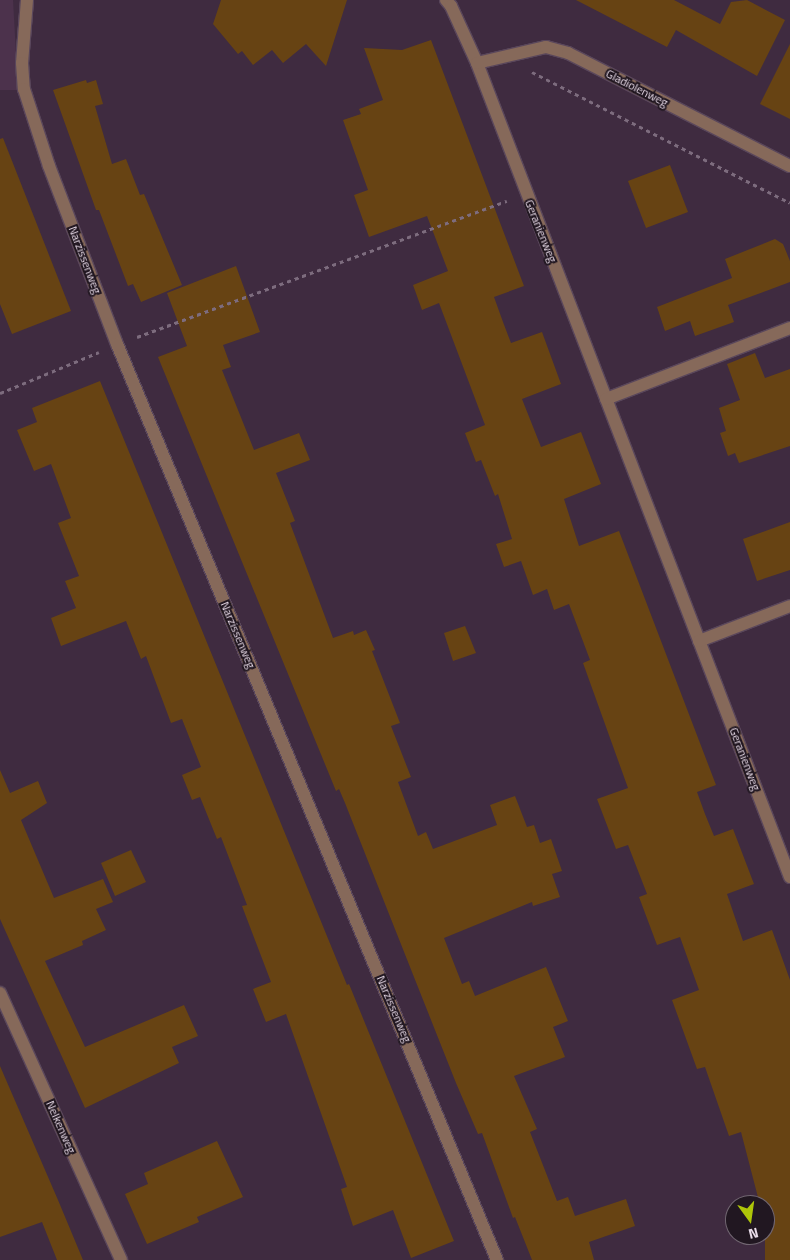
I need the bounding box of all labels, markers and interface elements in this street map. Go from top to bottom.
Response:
street label: Gladiolenweg [603,66,671,110]
street label: Geranienweg [522,197,560,265]
street label: Narzissenweg [66,224,104,296]
street label: Narzissenweg [217,599,259,671]
street label: Geranienweg [726,725,764,793]
street label: Narzissenweg [373,973,415,1045]
street label: Nelkenweg [43,1098,79,1156]
north arrow [725,1195,775,1245]
text: N [746,1223,761,1245]

